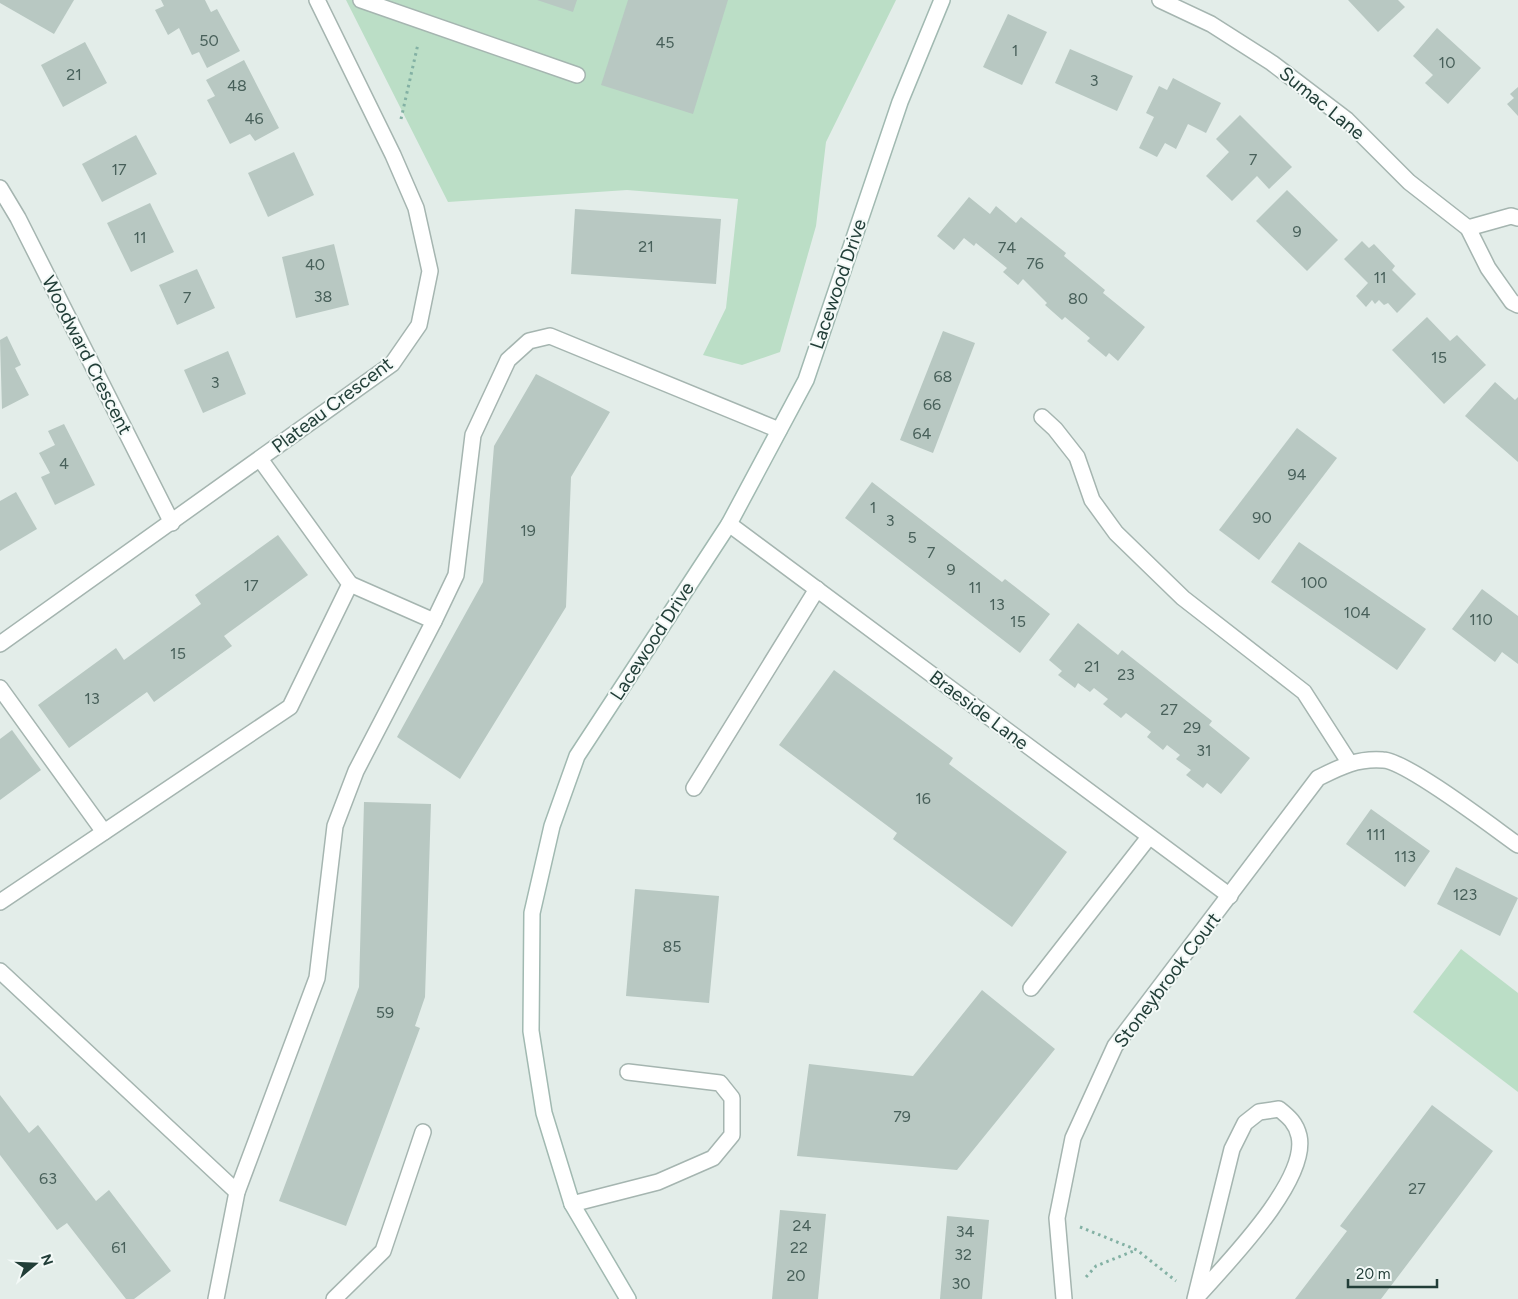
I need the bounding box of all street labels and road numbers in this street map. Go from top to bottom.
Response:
street label: Sumac Lane [1274,61,1370,145]
street label: Lacewood Drive [805,216,871,352]
street label: Woodward Crescent [37,272,137,438]
street label: Plateau Crescent [267,352,397,458]
street label: Lacewood Drive [605,578,699,704]
street label: Braeside Lane [925,665,1033,755]
street label: Stoneybrook Court [1109,908,1225,1052]

